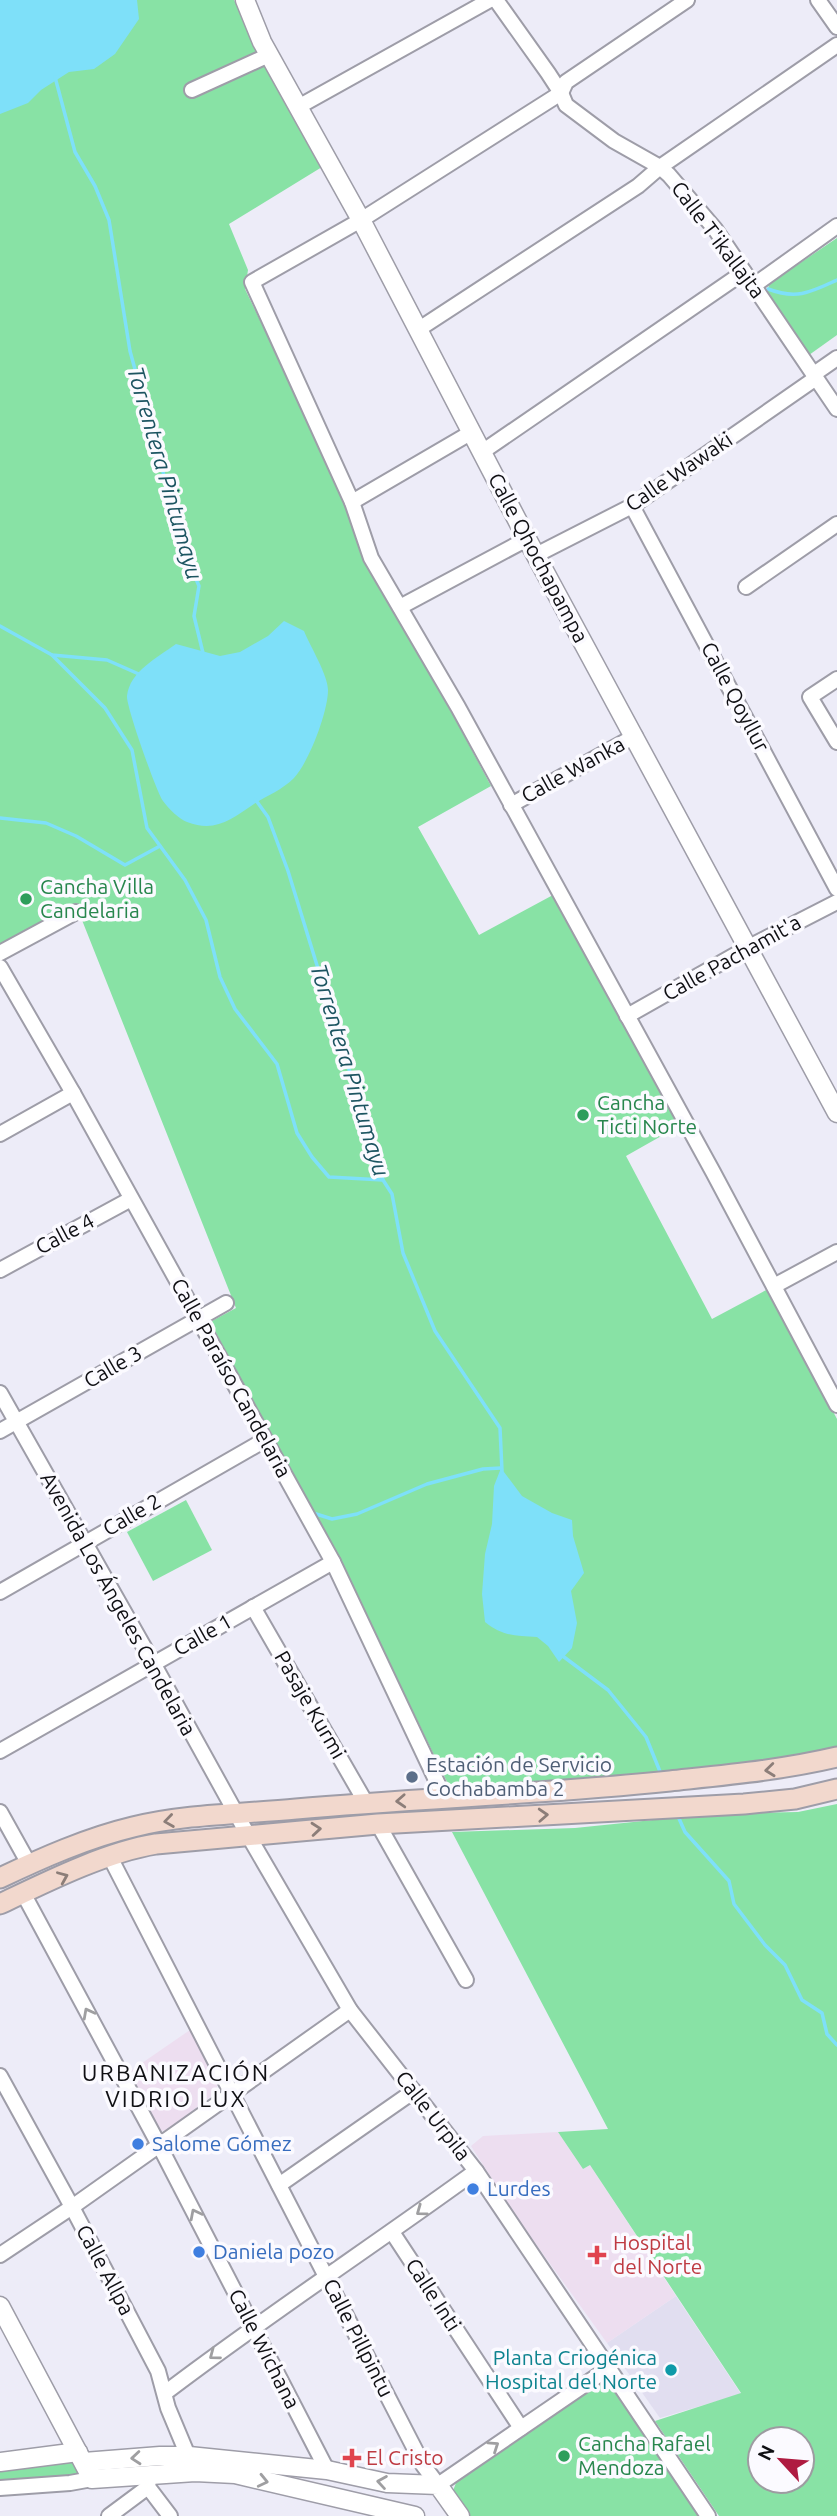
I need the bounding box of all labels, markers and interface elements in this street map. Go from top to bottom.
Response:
street label: Calle T'ikallajta [667,176,771,303]
water label: Torrentera Pintumayu [123,363,208,582]
street label: Calle Wawaki [620,427,736,516]
street label: Calle Qhochapampa [484,469,594,646]
street label: Calle Qoyllur [697,638,775,755]
street label: Calle Wanka [517,731,628,807]
place label: Cancha Villa Candelaria [40,874,154,922]
marker: Cancha Villa Candelaria [18,891,34,907]
street label: Calle Pachamit'a [658,909,805,1005]
water label: Torrentera Pintumayu [306,961,395,1179]
place label: Cancha Ticti Norte [597,1090,697,1138]
marker: Cancha Ticti Norte [575,1107,591,1123]
street label: Calle 4 [31,1208,98,1258]
street label: Calle Paraíso Candelaria [167,1274,297,1481]
street label: Calle 3 [79,1340,146,1392]
street label: Avenida Los Ángeles Candelaria [36,1468,201,1739]
street label: Calle 2 [98,1488,165,1540]
street label: Calle 1 [169,1608,236,1660]
street label: Pasaje Kurmi [270,1646,351,1763]
place label: Estación de Servicio Cochabamba 2 [426,1752,612,1800]
one-way arrow [764,1763,776,1778]
marker: Estación de Servicio Cochabamba 2 [404,1769,420,1785]
one-way arrow [396,1794,407,1809]
one-way arrow [538,1808,549,1823]
one-way arrow [163,1813,174,1828]
one-way arrow [311,1822,322,1837]
one-way arrow [56,1871,68,1885]
one-way arrow [83,2008,96,2020]
district label: URBANIZACIÓN VIDRIO LUX [82,2059,270,2111]
street label: Calle Urpila [391,2066,476,2165]
place label: Salome Gómez [152,2131,292,2155]
marker: Salome Gómez [130,2136,146,2152]
place label: Lurdes [487,2176,551,2200]
marker: Lurdes [465,2181,481,2197]
one-way arrow [416,2203,428,2215]
one-way arrow [189,2209,203,2221]
street label: Calle Allpa [72,2220,140,2319]
place label: Hospital del Norte [613,2230,702,2278]
place label: Daniela pozo [213,2239,335,2263]
marker: Daniela pozo [191,2244,207,2260]
marker: Hospital del Norte [587,2245,607,2265]
street label: Calle Inti [401,2254,466,2335]
street label: Calle Pillpintu [319,2274,399,2401]
street label: Calle Wichana [224,2285,305,2413]
place label: Planta Criogénica Hospital del Norte [485,2345,657,2393]
one-way arrow [209,2347,222,2360]
marker: Planta Criogénica Hospital del Norte [663,2362,679,2378]
north arrow [746,2425,816,2495]
place label: Cancha Rafael Mendoza [578,2431,711,2479]
text: N [753,2441,779,2464]
one-way arrow [486,2442,499,2454]
place label: El Cristo [366,2445,444,2469]
marker: Cancha Rafael Mendoza [556,2448,572,2464]
one-way arrow [131,2450,142,2465]
marker: El Cristo [344,2450,360,2466]
one-way arrow [257,2473,269,2487]
one-way arrow [376,2475,388,2490]

